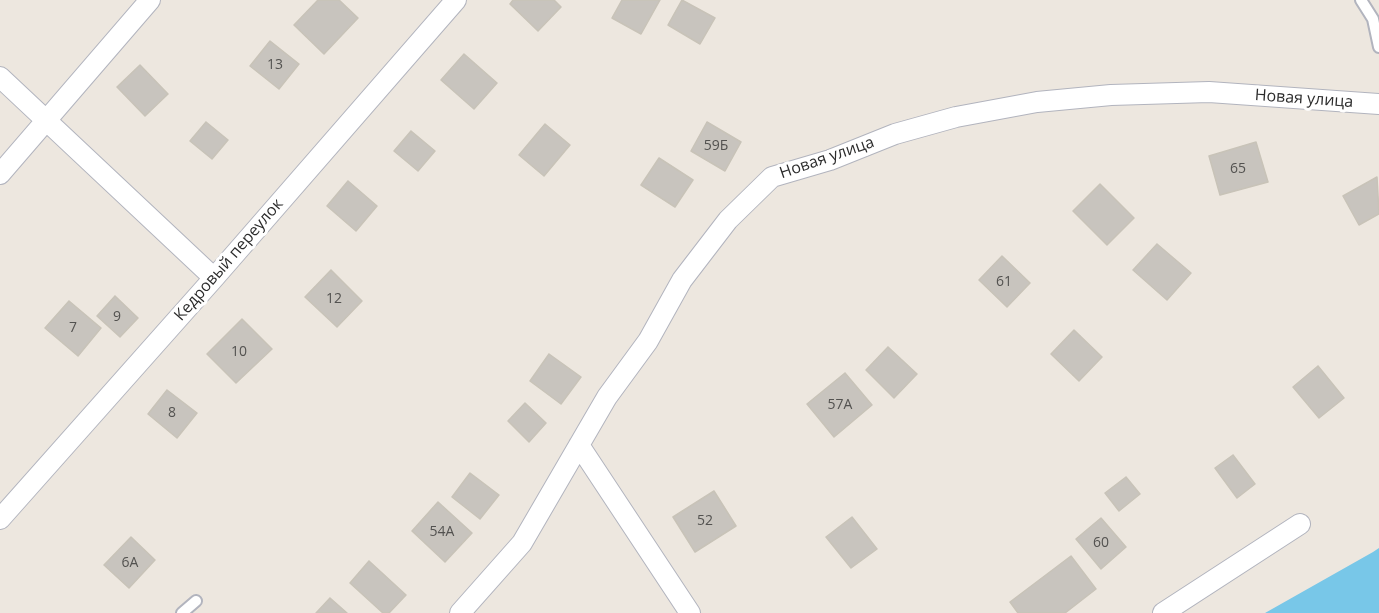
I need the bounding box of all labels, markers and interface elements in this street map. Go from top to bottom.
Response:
house number: 13 [267,57,283,73]
street label: Новая улица [1254,86,1354,112]
street label: Новая улица [777,133,877,183]
house number: 59Б [704,138,728,154]
house number: 65 [1230,161,1246,177]
street label: Кедровый переулок [171,195,287,325]
house number: 61 [996,274,1012,290]
house number: 12 [326,291,342,307]
house number: 9 [113,309,121,325]
house number: 7 [69,320,77,336]
house number: 10 [231,344,247,360]
house number: 57А [828,397,852,413]
house number: 8 [168,405,176,421]
house number: 52 [697,513,713,529]
house number: 54А [430,524,454,540]
house number: 60 [1093,535,1109,551]
house number: 6А [122,555,138,571]

